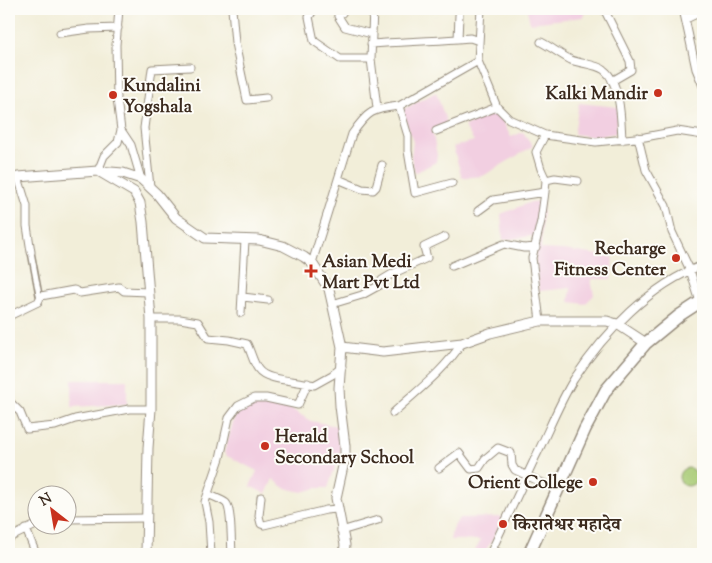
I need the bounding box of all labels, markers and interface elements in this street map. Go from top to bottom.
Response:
place label: Kundalini Yogshala [123,74,201,121]
place label: Kalki Mandir [545,82,648,108]
marker: Kalki Mandir [652,87,664,99]
marker: Kundalini Yogshala [107,89,119,101]
place label: Recharge Fitness Center [554,237,667,284]
place label: Asian Medi Mart Pvt Ltd [322,250,421,297]
marker: Recharge Fitness Center [670,252,682,264]
marker: Asian Medi Mart Pvt Ltd [304,264,318,278]
place label: Herald Secondary School [275,425,415,472]
marker: Herald Secondary School [259,440,271,452]
place label: Orient College [468,471,584,497]
marker: Orient College [587,476,599,488]
north arrow [28,486,78,536]
text: N [36,489,56,512]
place label: किरातेश्वर महादेव [511,513,622,539]
marker: किरातेश्वर महादेव [497,518,509,530]

